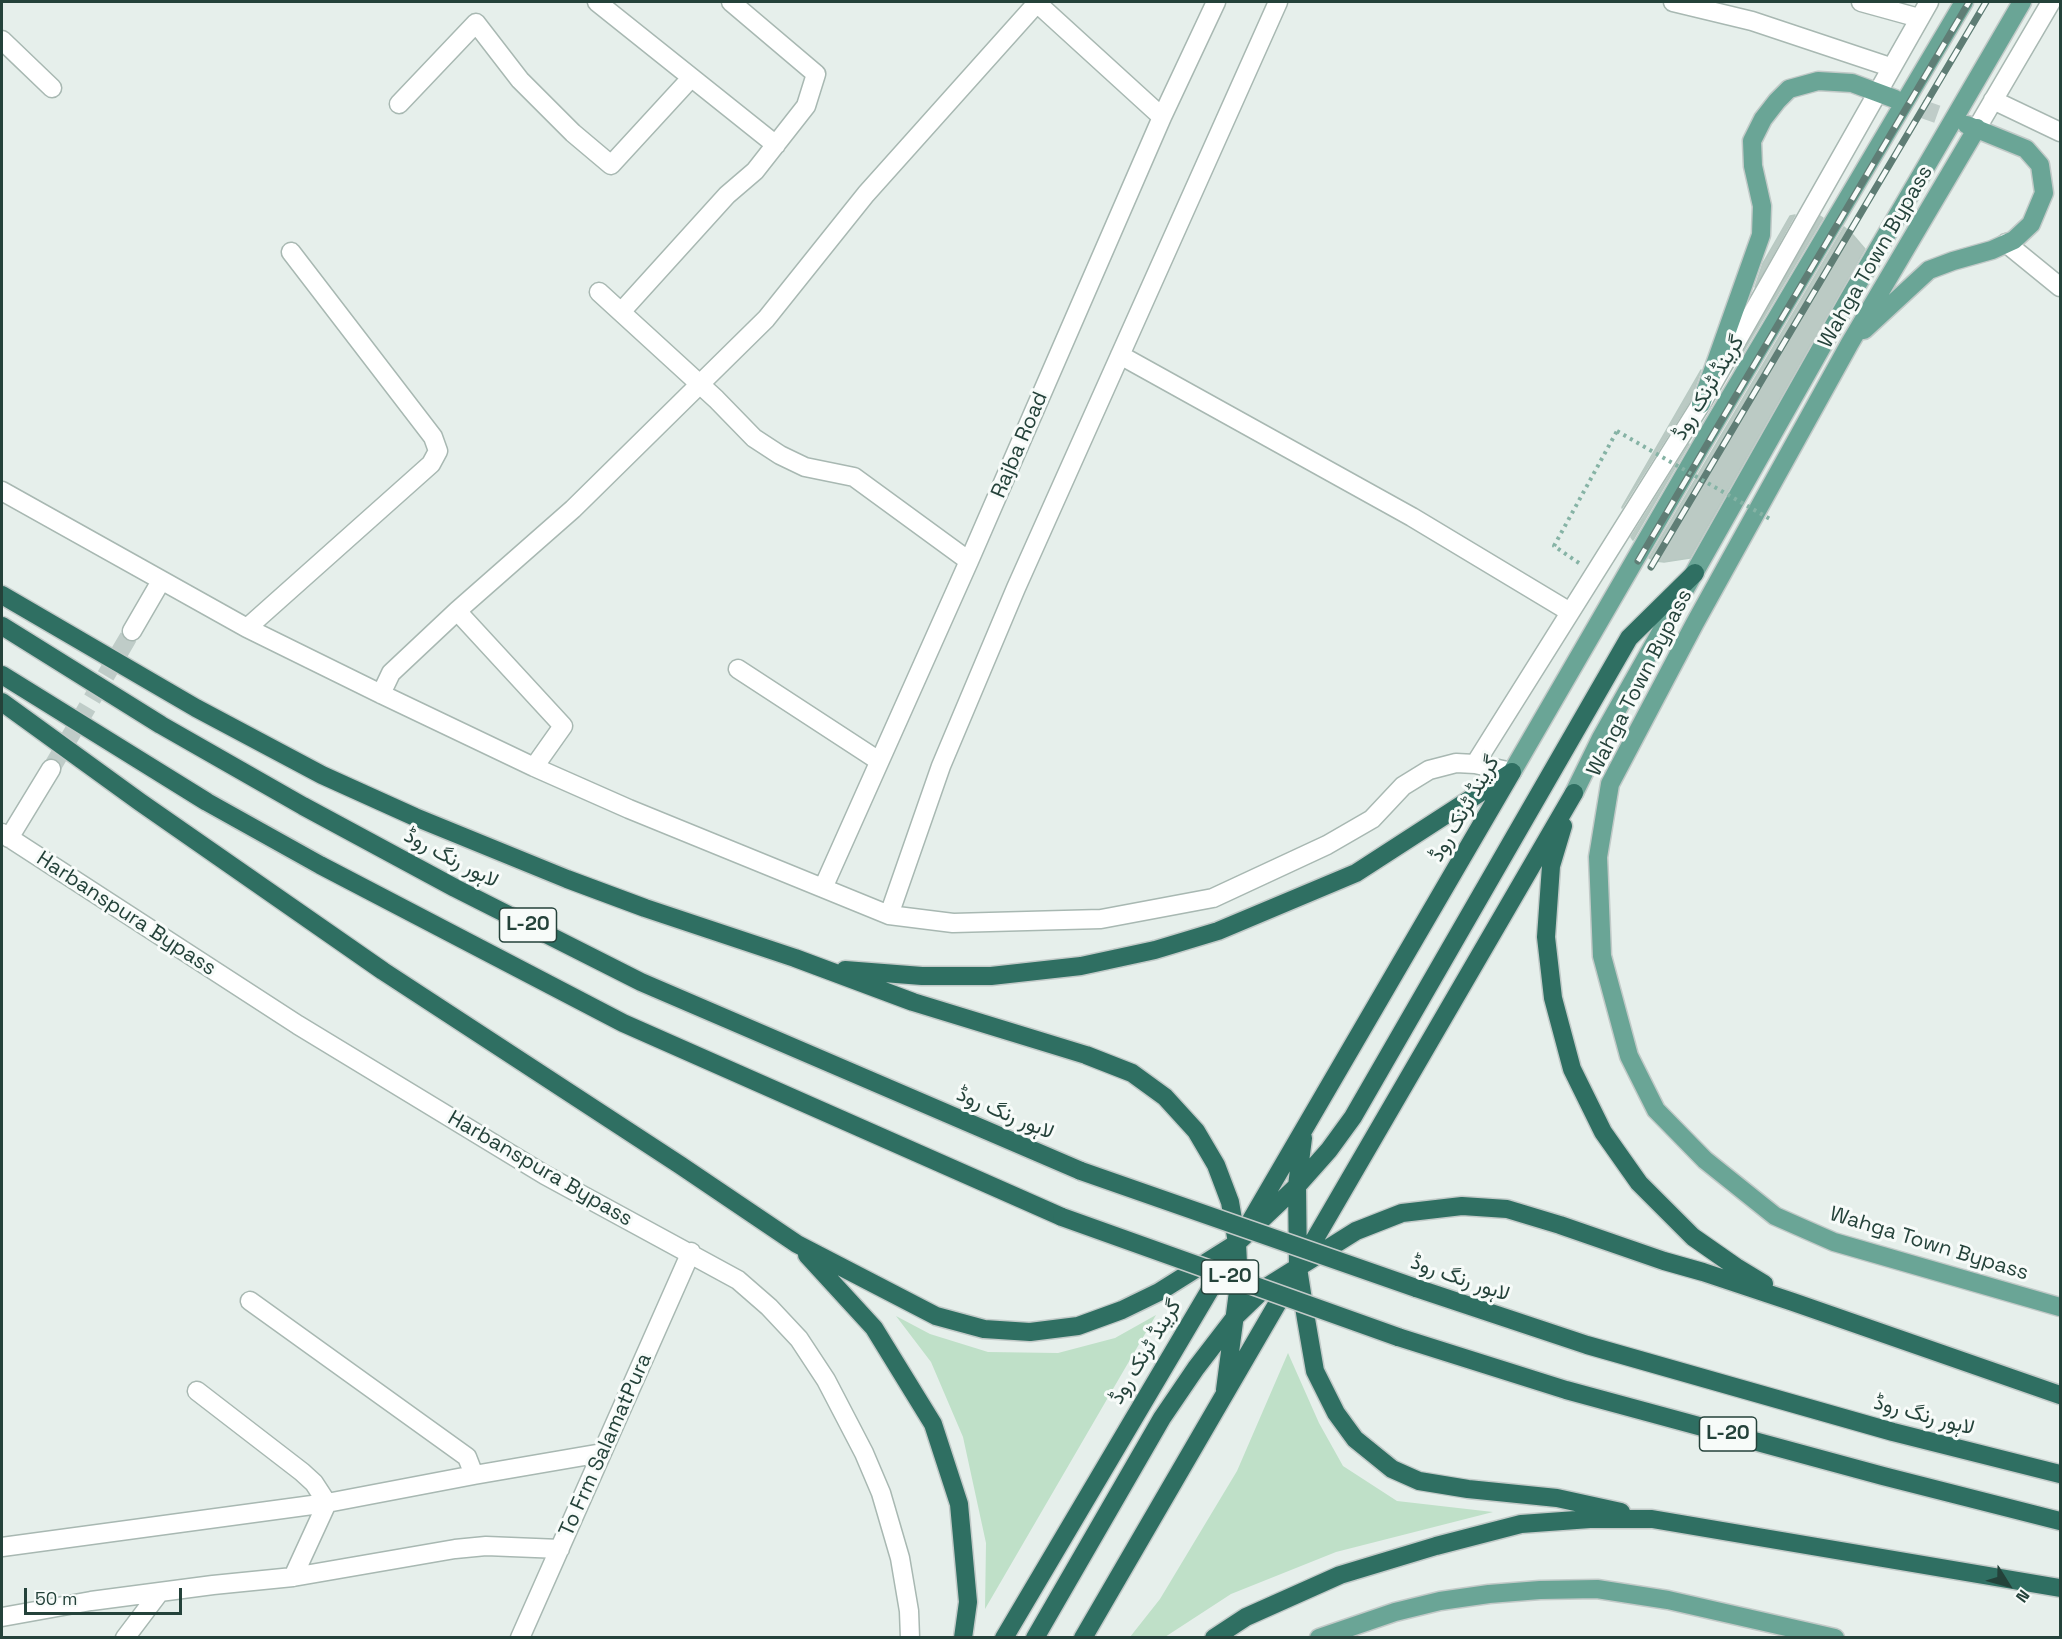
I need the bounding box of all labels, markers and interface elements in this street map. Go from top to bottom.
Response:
street label: Wahga Town Bypass [1813,161,1939,353]
street label: گرینڈ ٹرنک روڈ [1668,331,1750,445]
street label: Rajba Road [986,388,1054,502]
street label: Wahga Town Bypass [1582,585,1698,781]
street label: گرینڈ ٹرنک روڈ [1425,752,1505,866]
street label: لاہور رنگ روڈ [400,824,502,894]
street label: Harbanspura Bypass [31,846,221,982]
road number: L-20 [500,908,556,942]
street label: لاہور رنگ روڈ [953,1082,1057,1146]
street label: Harbanspura Bypass [443,1106,637,1232]
street label: Wahga Town Bypass [1827,1202,2031,1286]
street label: لاہور رنگ روڈ [1407,1250,1513,1308]
road number: L-20 [1202,1260,1258,1294]
street label: گرینڈ ٹرنک روڈ [1105,1295,1187,1409]
street label: To Frm SalamatPura [554,1350,658,1540]
street label: لاہور رنگ روڈ [1871,1390,1977,1442]
road number: L-20 [1700,1417,1756,1451]
north arrow [1978,1555,2038,1615]
scale bar [27,1576,184,1614]
text: N [2011,1586,2034,1607]
text: 50 m [35,1587,77,1610]

